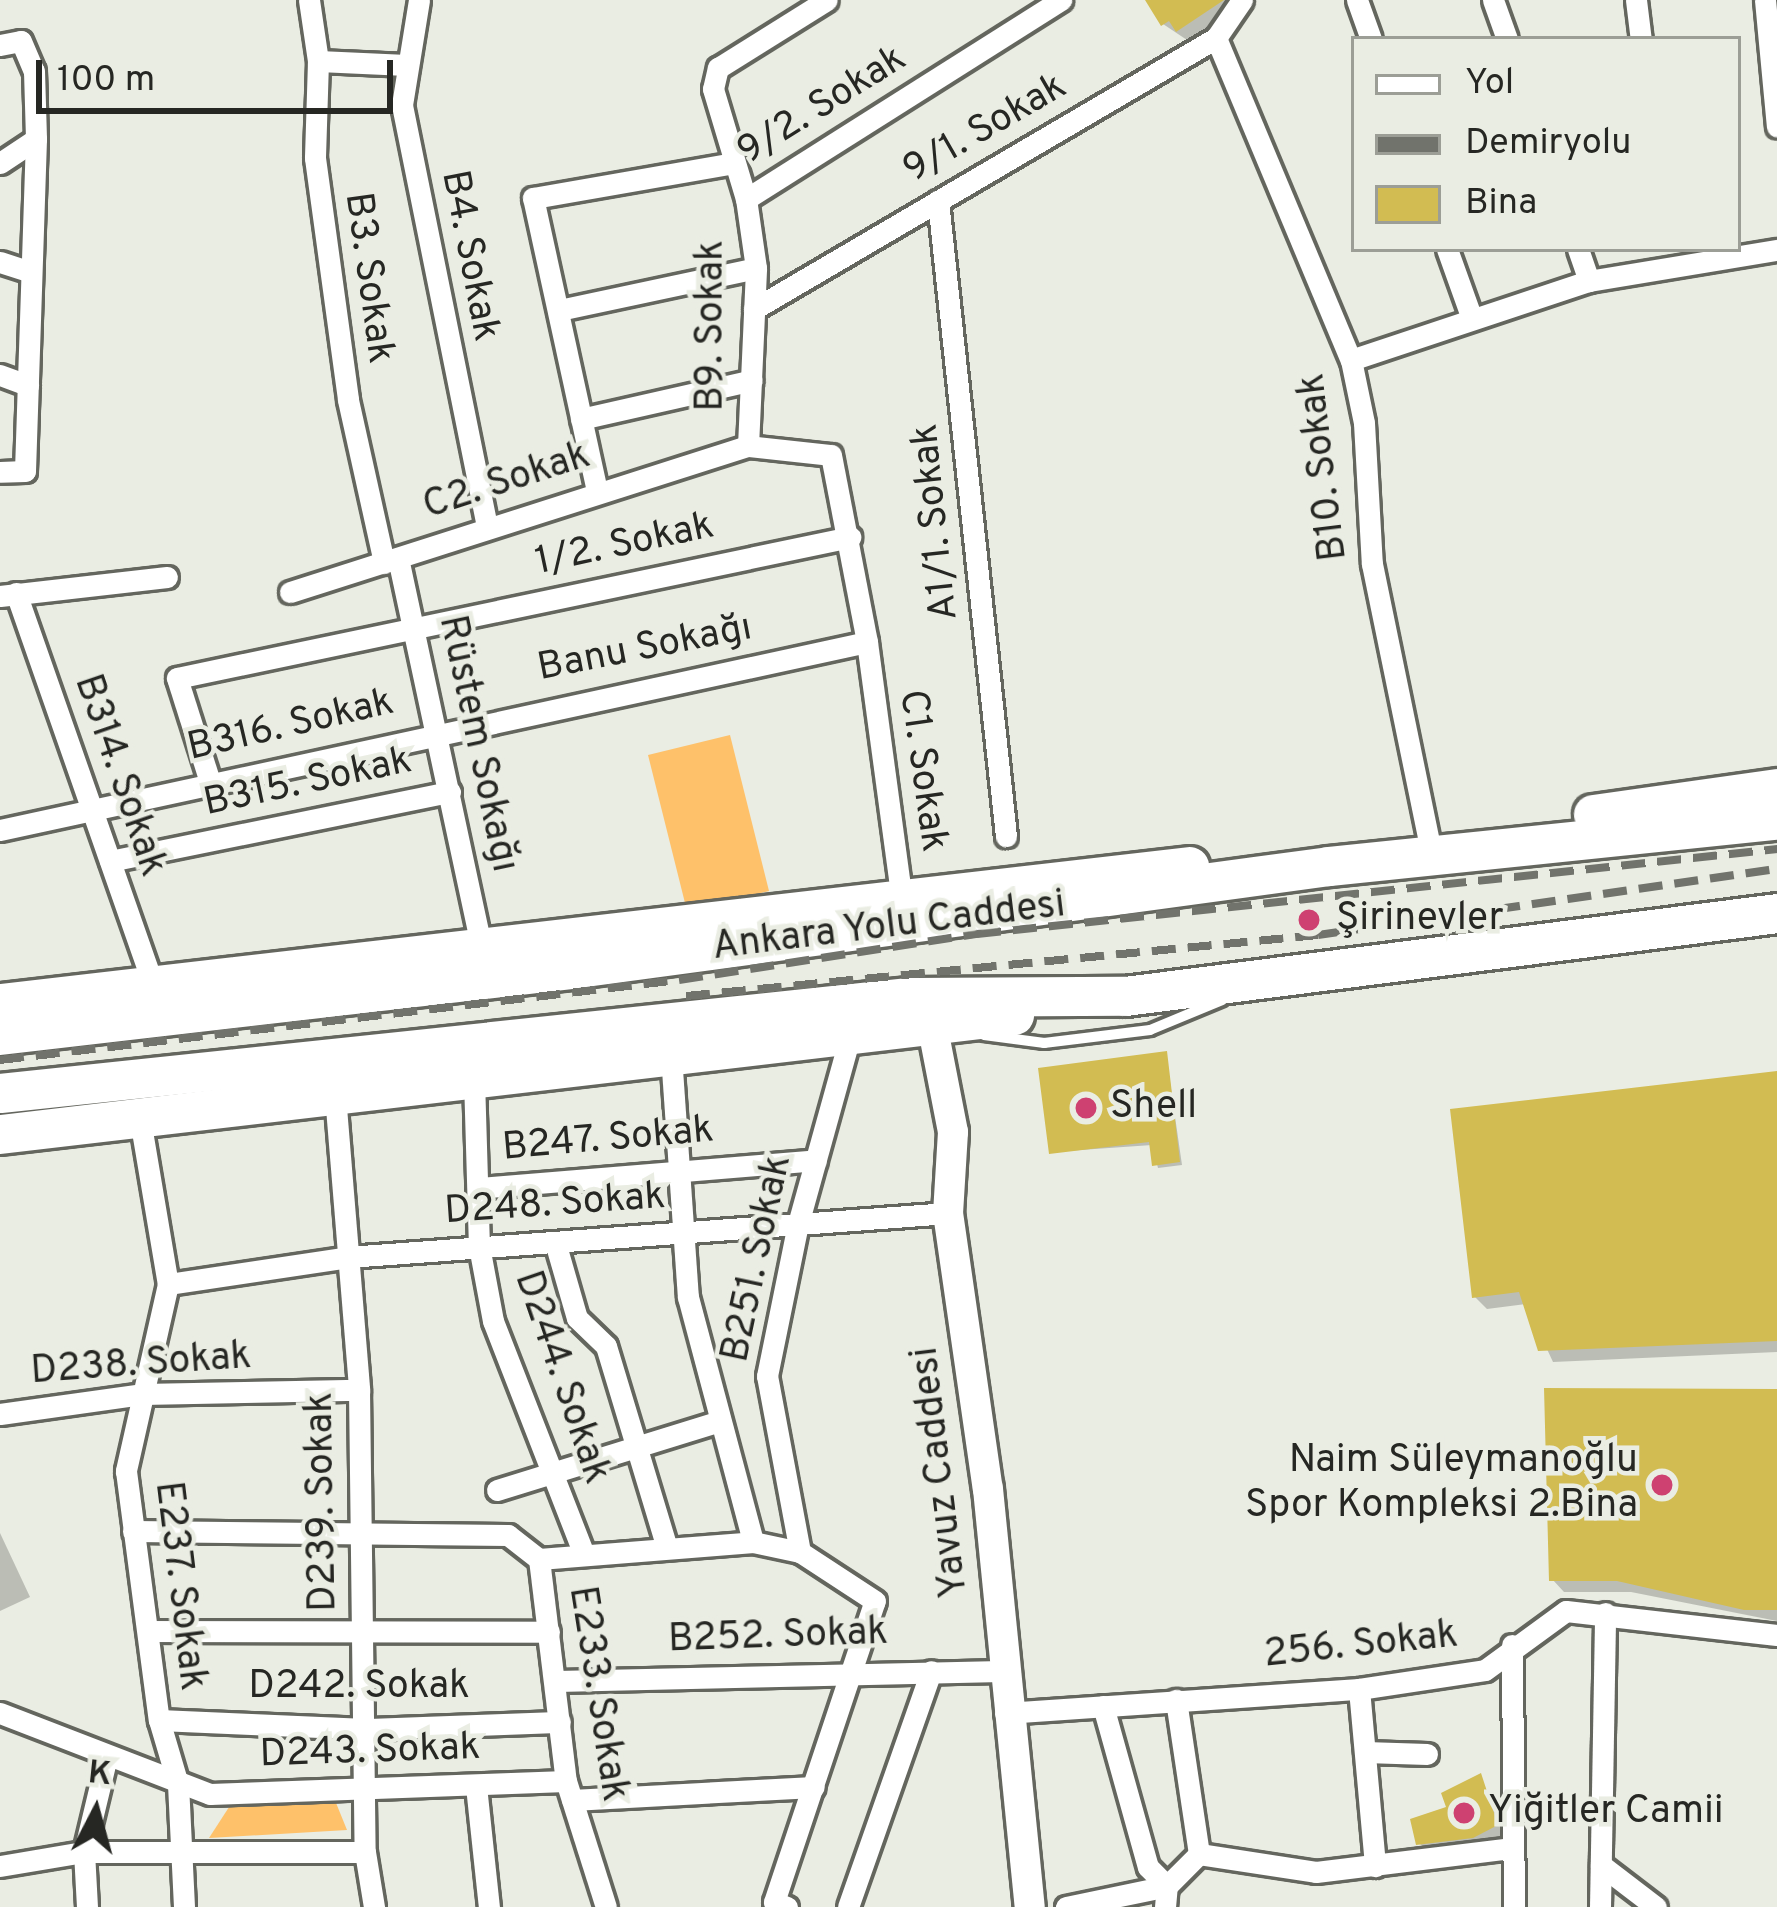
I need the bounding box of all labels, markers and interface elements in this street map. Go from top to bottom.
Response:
scale bar [42,36,399,110]
legend [1351,36,1741,252]
street label: 9/2. Sokak [730,37,916,177]
text: 100 m [57,58,155,104]
text: Yol [1465,61,1514,107]
street label: 9/1. Sokak [896,65,1076,195]
text: Demiryolu [1465,121,1632,167]
street label: B4. Sokak [429,167,507,345]
text: Bina [1465,181,1537,227]
street label: B3. Sokak [332,189,402,367]
street label: B9. Sokak [690,240,736,412]
street label: B10. Sokak [1290,371,1360,563]
street label: A1/1. Sokak [903,421,971,623]
street label: C2. Sokak [418,434,596,532]
street label: 1/2. Sokak [532,504,718,588]
street label: Banu Sokağı [534,606,756,694]
street label: Rüstem Sokağı [426,611,526,877]
street label: B314. Sokak [62,669,174,883]
street label: B316. Sokak [183,681,399,773]
street label: C1. Sokak [886,687,956,855]
street label: B315. Sokak [200,739,416,829]
street label: Ankara Yolu Caddesi [709,883,1069,973]
place label: Şirinevler [1336,897,1504,943]
marker: Şirinevler [1293,904,1325,936]
place label: Shell [1110,1085,1197,1131]
marker: Shell [1073,1095,1099,1121]
street label: B247. Sokak [500,1108,716,1174]
street label: B251. Sokak [714,1151,804,1367]
street label: D248. Sokak [443,1175,667,1237]
street label: D244. Sokak [502,1266,618,1490]
street label: D238. Sokak [29,1335,253,1397]
street label: Yavuz Caddesi [903,1344,981,1600]
street label: D239. Sokak [299,1392,349,1612]
place label: Naim Süleymanoğlu Spor Kompleksi 2.Bina [1245,1440,1638,1531]
marker: Naim Süleymanoğlu Spor Kompleksi 2.Bina [1649,1472,1675,1498]
street label: E237. Sokak [142,1479,214,1693]
street label: E233. Sokak [556,1583,636,1805]
street label: B252. Sokak [667,1611,889,1665]
street label: 256. Sokak [1262,1614,1460,1680]
street label: D242. Sokak [248,1665,470,1711]
street label: D243. Sokak [259,1726,481,1780]
north arrow [36,1751,156,1871]
text: K [86,1753,114,1797]
place label: Yiğitler Camii [1488,1790,1724,1836]
marker: Yiğitler Camii [1451,1800,1477,1826]

